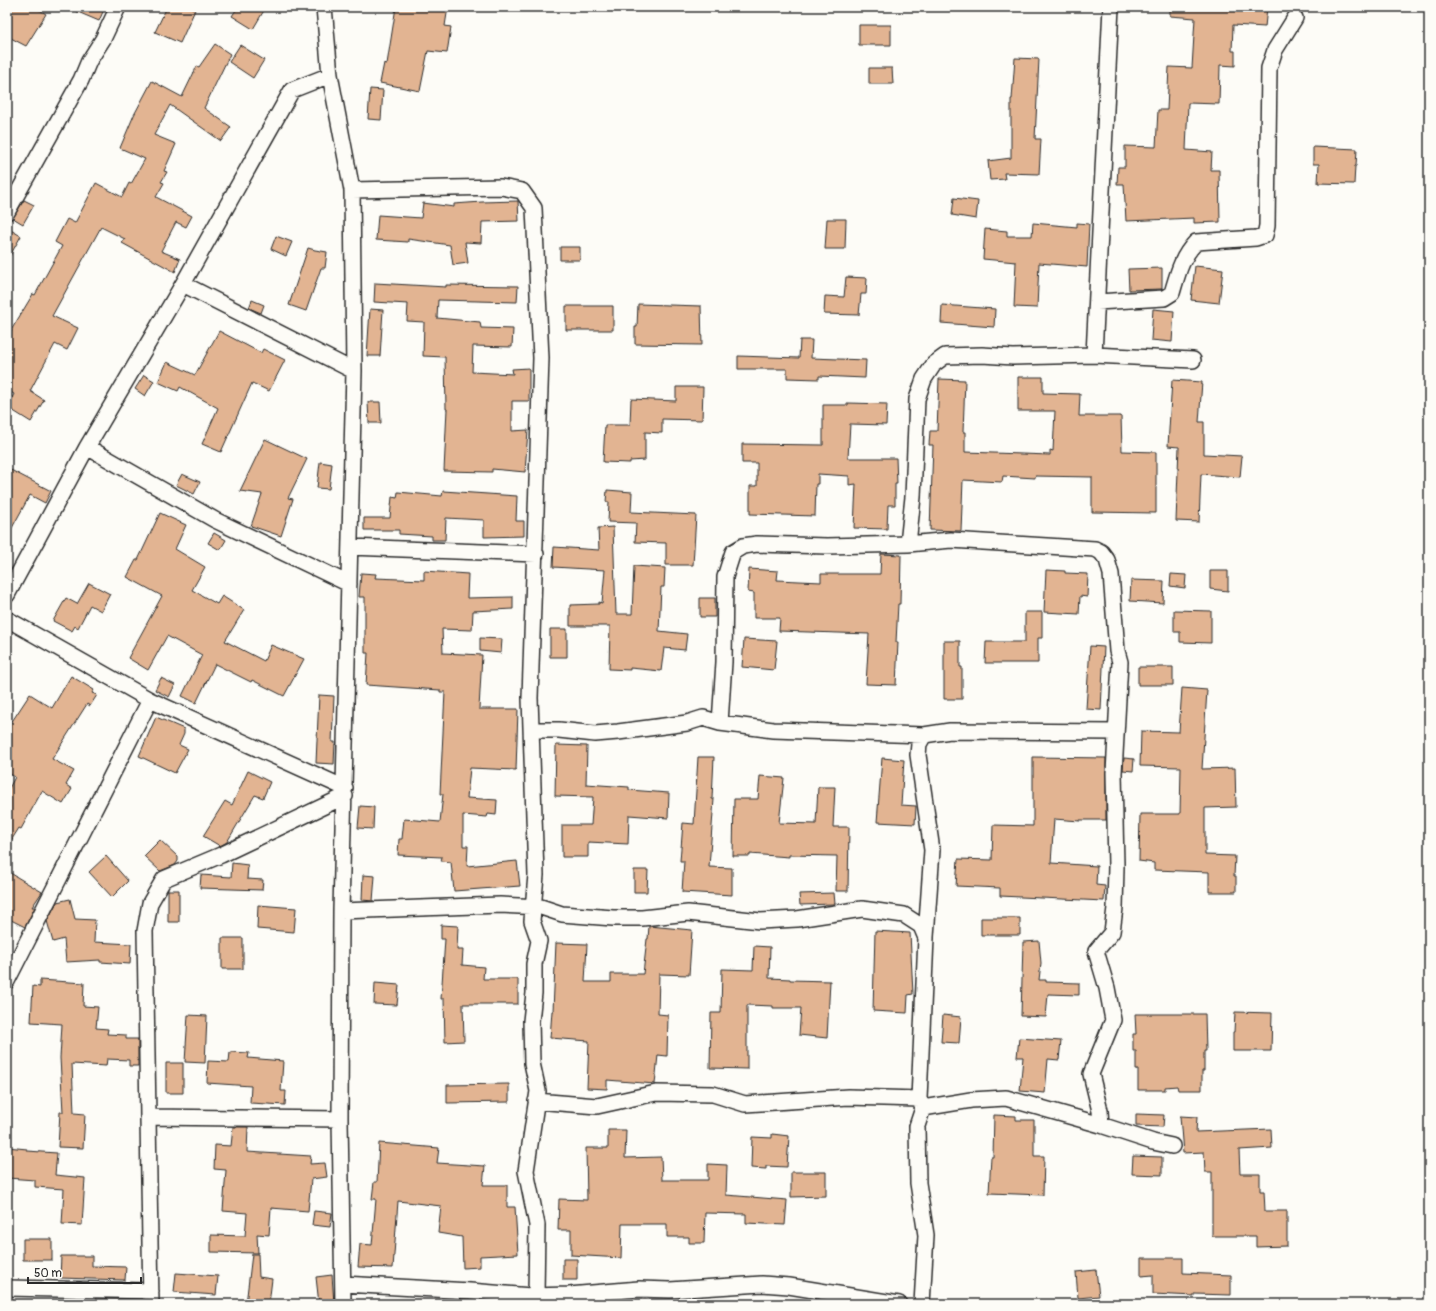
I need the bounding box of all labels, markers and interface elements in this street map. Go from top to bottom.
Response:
scale bar [28,1259,141,1285]
text: 50 m [34,1266,62,1281]

